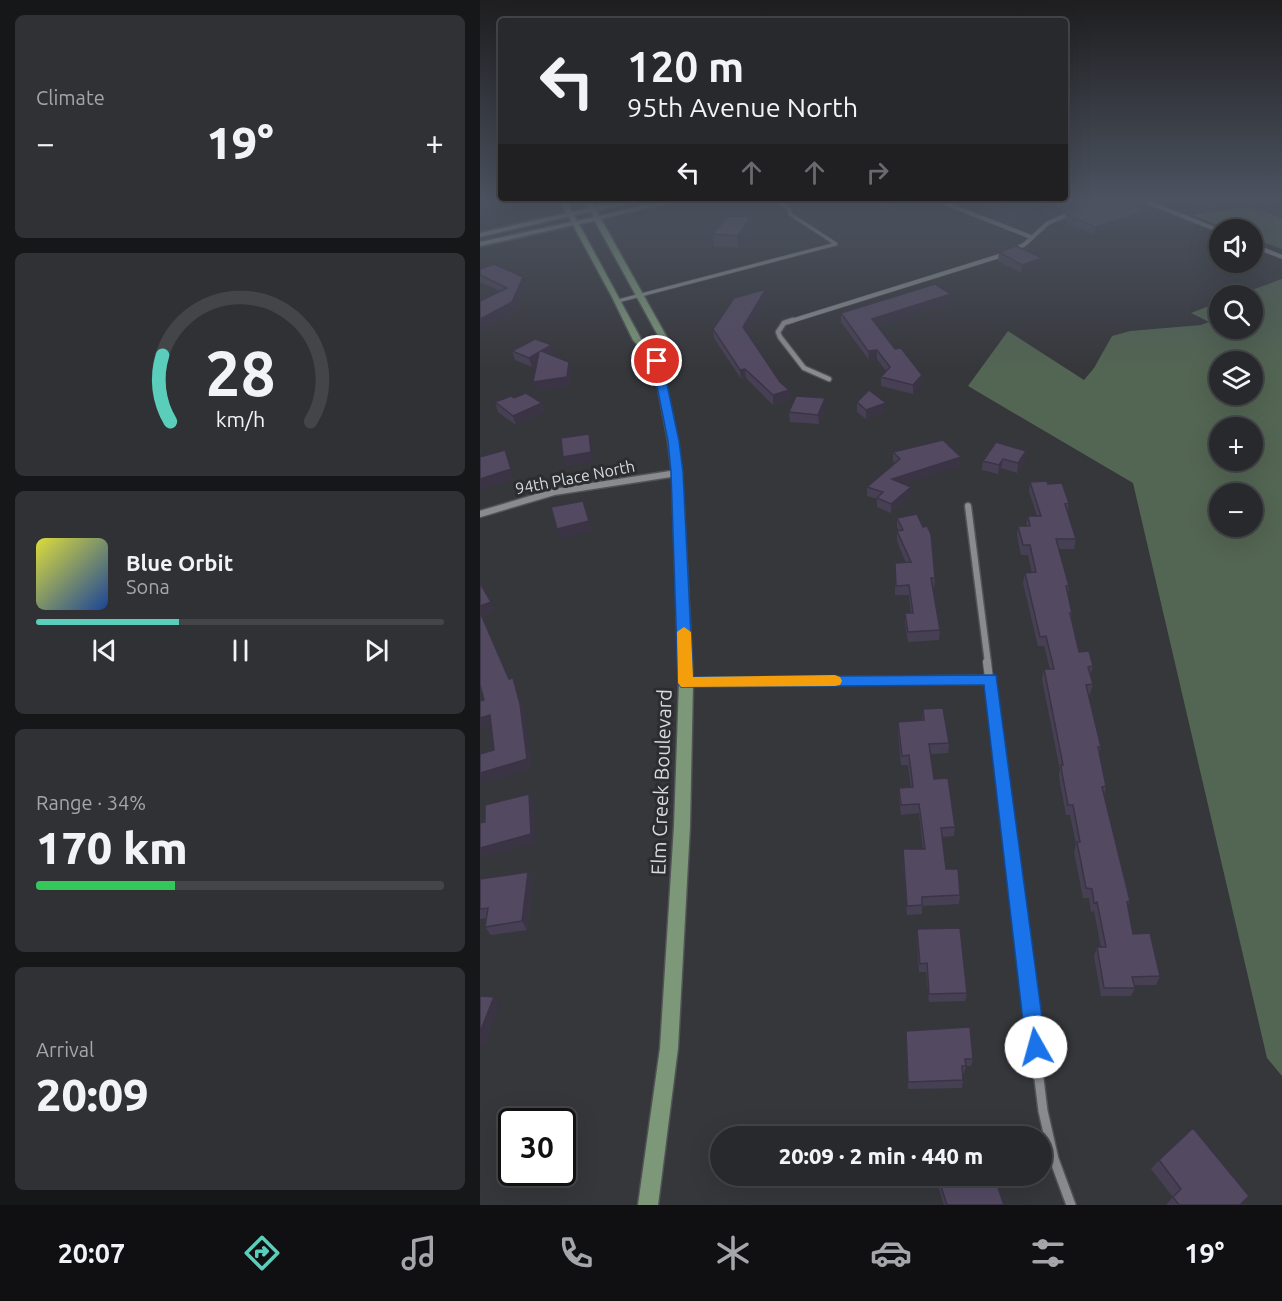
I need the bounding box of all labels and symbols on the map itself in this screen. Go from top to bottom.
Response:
pin [631,335,682,386]
street label: 94th Place North [514,457,636,497]
street label: Elm Creek Boulevard [646,689,676,875]
position arrow [1004,1015,1068,1079]
speed limit sign: 30 [498,1108,576,1186]

